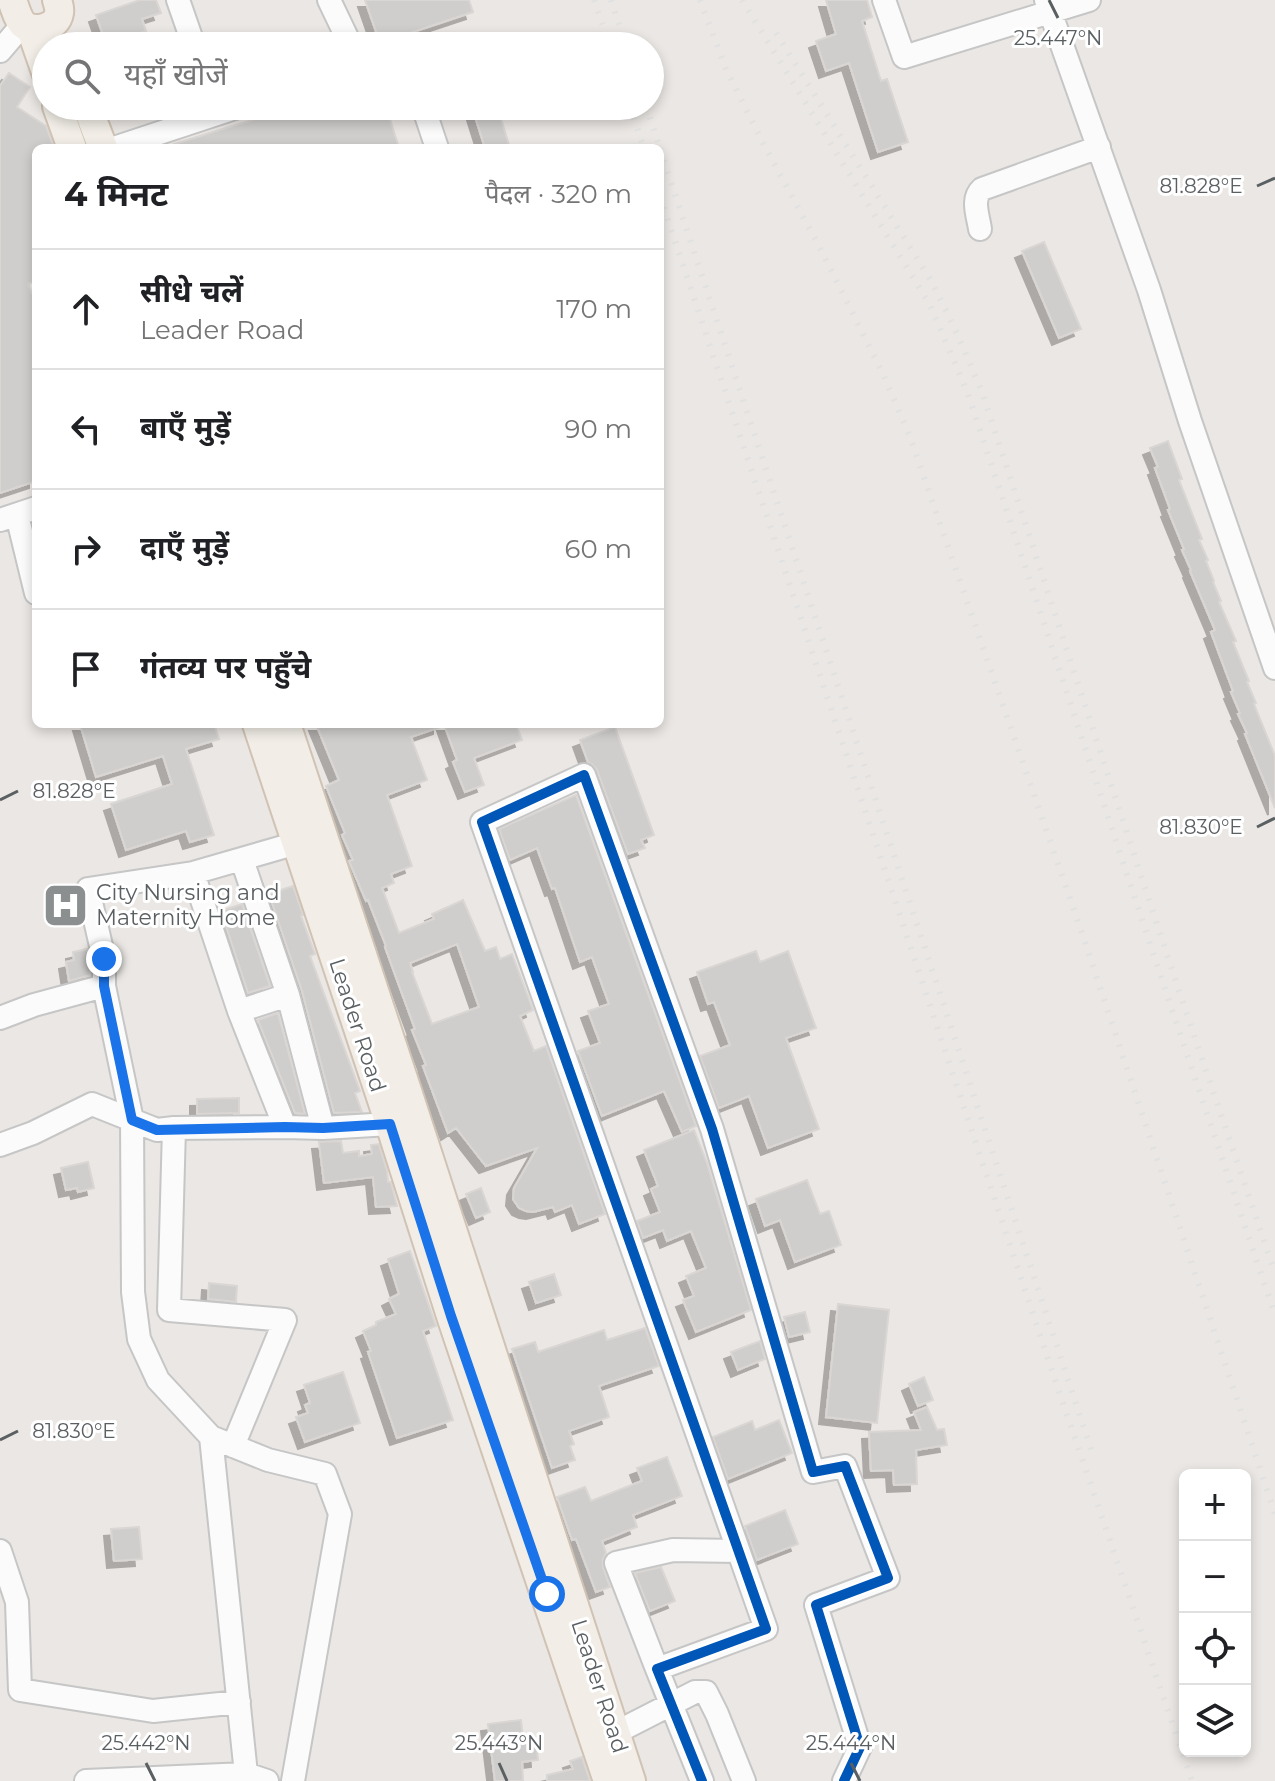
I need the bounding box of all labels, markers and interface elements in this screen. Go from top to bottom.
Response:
text: 25.447°N [1014,26,1102,50]
search box [32,32,664,120]
icon: search [60,54,104,98]
text: यहाँ खोजें [124,56,228,93]
text: 4 मिनट [64,173,168,215]
text: 81.828°E [1159,174,1243,198]
text: पैदल · 320 m [485,178,632,210]
text: सीधे चलें [140,273,243,310]
icon: ahead [64,287,108,331]
text: 170 m [556,293,632,325]
text: Leader Road [140,314,304,346]
icon: left [64,407,108,451]
text: बाएँ मुड़ें [140,409,231,446]
text: 90 m [565,413,632,445]
icon: right [64,527,108,571]
text: दाएँ मुड़ें [140,529,229,566]
text: 60 m [565,533,632,565]
icon: arrive [64,647,108,691]
text: गंतव्य पर पहुँचे [140,649,311,686]
text: 81.828°E [32,779,116,803]
text: 81.830°E [1159,815,1243,839]
place label: City Nursing and Maternity Home [96,879,280,931]
hospital icon: City Nursing and Maternity Home [41,881,89,929]
route end [86,941,122,977]
street label: Leader Road [323,955,392,1095]
text: 81.830°E [32,1419,116,1443]
map controls [1179,1469,1251,1757]
button: + [1179,1469,1251,1541]
button: − [1179,1541,1251,1613]
route start [529,1576,565,1612]
button: locate [1179,1613,1251,1685]
street label: Leader Road [565,1616,634,1756]
button: layers [1179,1685,1251,1757]
text: 25.442°N [101,1731,191,1755]
text: 25.443°N [455,1731,543,1755]
text: 25.444°N [806,1731,896,1755]

